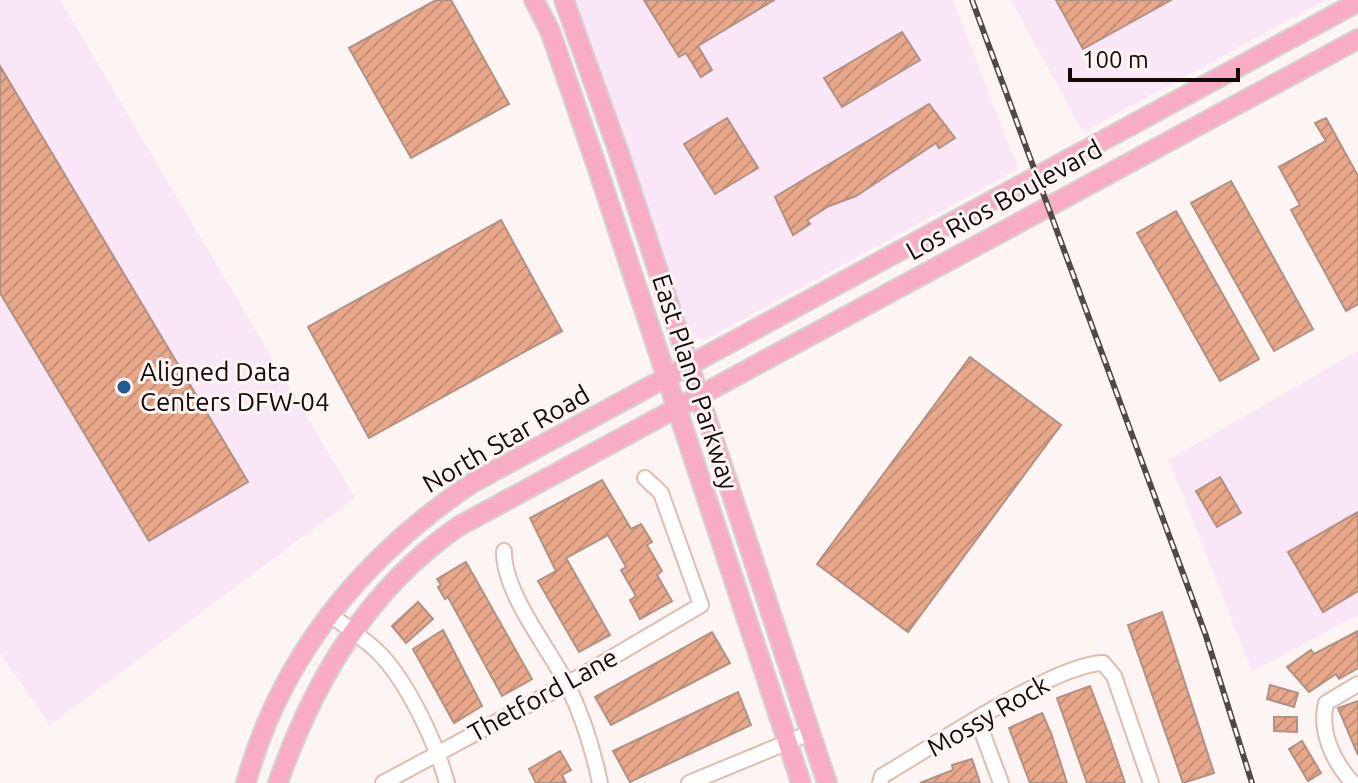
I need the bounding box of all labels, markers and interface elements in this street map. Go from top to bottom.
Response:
scale bar [1070,32,1238,82]
text: 100 m [1082,46,1149,73]
street label: Los Rios Boulevard [901,134,1107,265]
street label: East Plano Parkway [647,270,744,493]
place label: Aligned Data Centers DFW-04 [140,357,330,416]
marker: Aligned Data Centers DFW-04 [115,378,133,396]
street label: North Star Road [417,379,594,498]
street label: Thetford Lane [463,642,622,747]
street label: Mossy Rock [922,669,1054,762]

